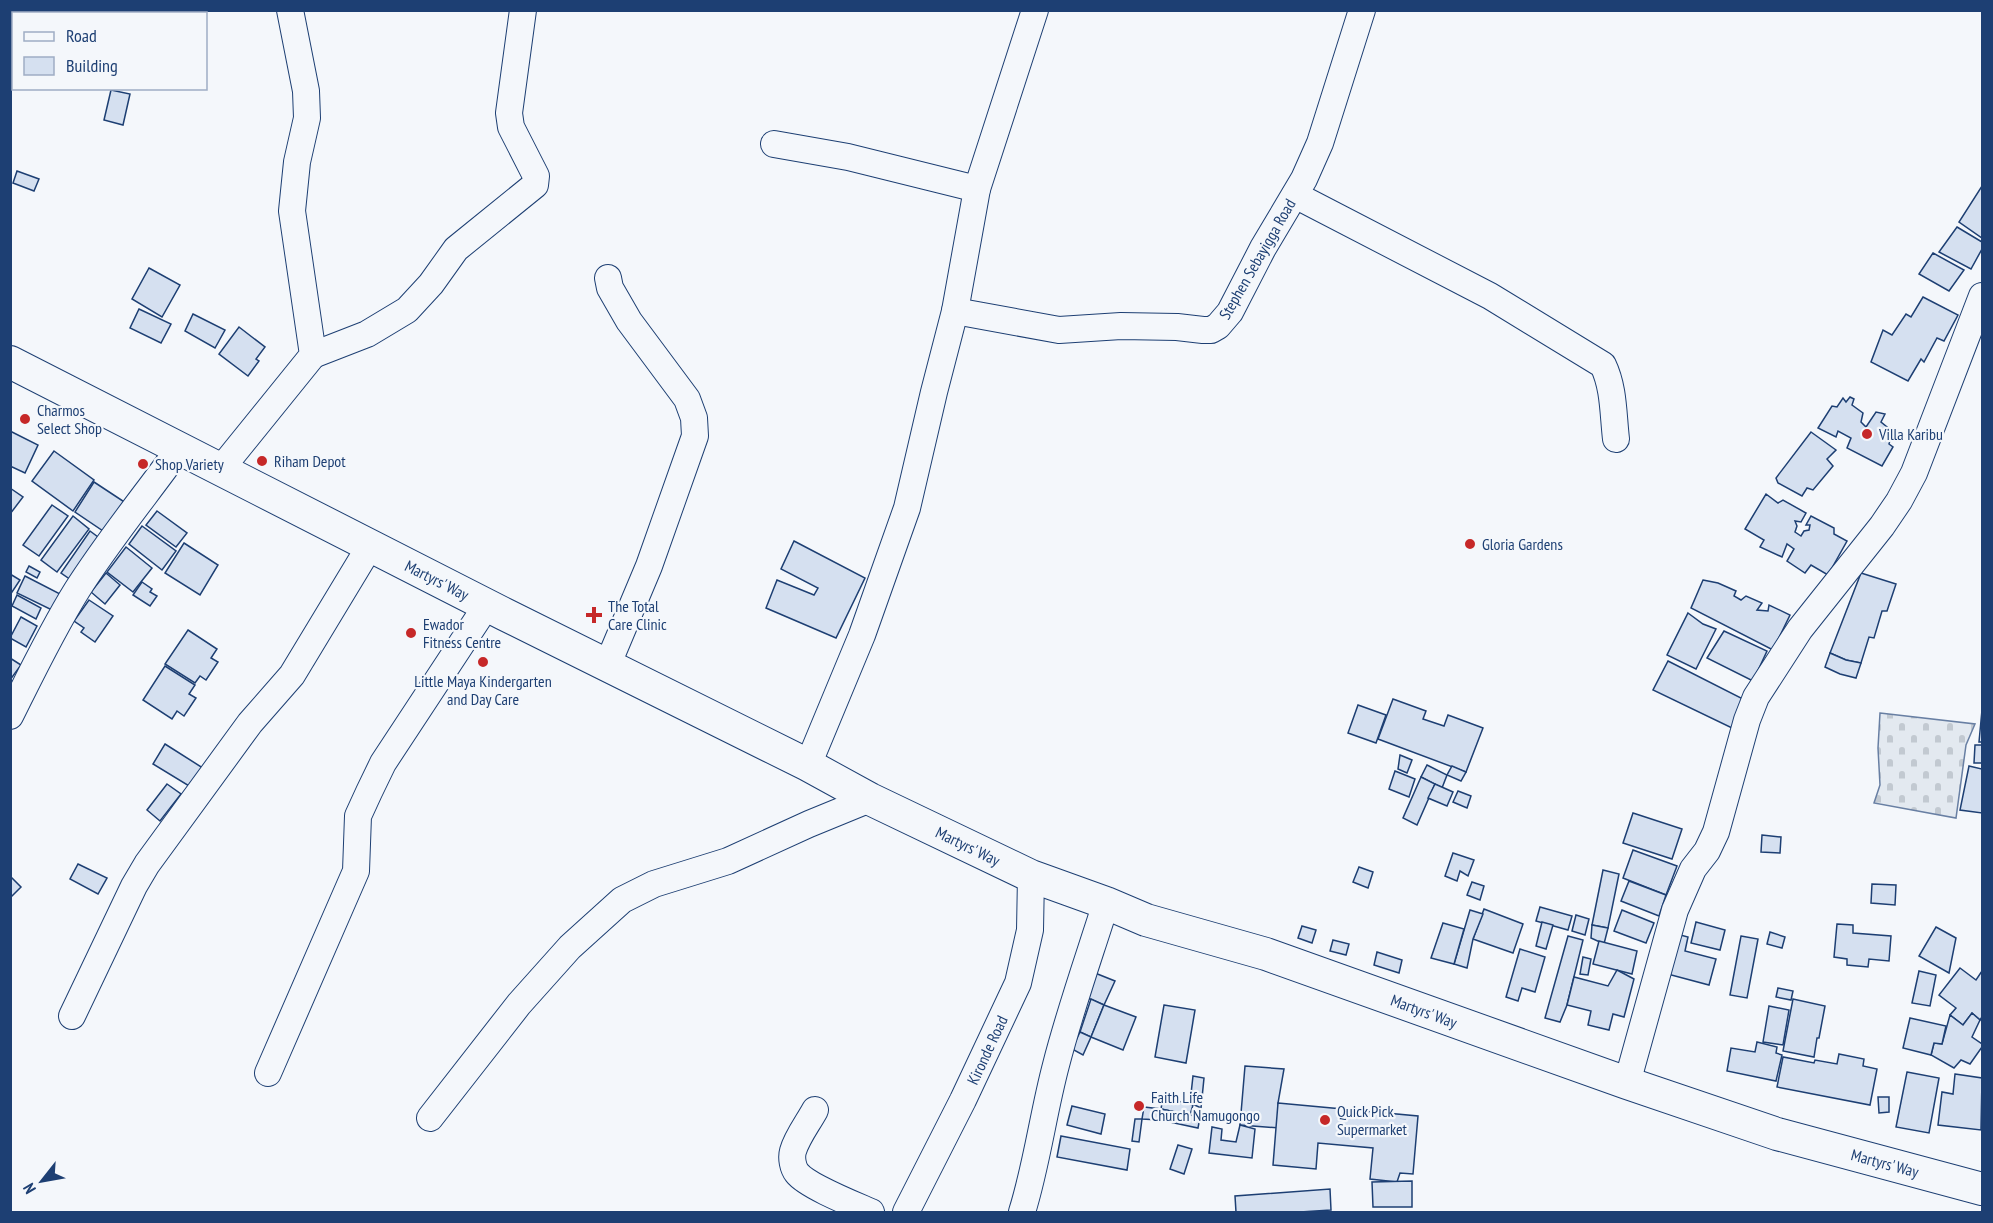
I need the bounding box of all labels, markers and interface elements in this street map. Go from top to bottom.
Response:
legend [12,12,207,90]
text: Road [66,24,97,47]
text: Building [66,54,118,77]
street label: Stephen Sebayigga Road [1214,195,1300,323]
place label: Charmos Select Shop [37,400,102,438]
marker: Charmos Select Shop [18,412,32,426]
place label: Villa Karibu [1878,424,1943,444]
marker: Villa Karibu [1860,427,1874,441]
place label: Riham Depot [274,451,346,471]
place label: Shop Variety [155,454,224,474]
marker: Riham Depot [255,454,269,468]
marker: Shop Variety [136,457,150,471]
place label: Gloria Gardens [1482,534,1563,554]
marker: Gloria Gardens [1463,537,1477,551]
street label: Martyrs' Way [402,555,472,605]
place label: The Total Care Clinic [608,596,667,634]
marker: The Total Care Clinic [585,606,603,624]
place label: Ewador Fitness Centre [423,614,501,652]
marker: Ewador Fitness Centre [404,626,418,640]
marker: Little Maya Kindergarten and Day Care [476,655,490,669]
place label: Little Maya Kindergarten and Day Care [414,671,552,709]
street label: Martyrs' Way [933,822,1003,870]
street label: Martyrs' Way [1388,990,1460,1032]
street label: Kironde Road [962,1012,1012,1088]
place label: Faith Life Church Namugongo [1151,1087,1260,1125]
marker: Faith Life Church Namugongo [1132,1099,1146,1113]
place label: Quick Pick Supermarket [1337,1101,1408,1139]
marker: Quick Pick Supermarket [1318,1113,1332,1127]
street label: Martyrs' Way [1849,1144,1921,1182]
north arrow [12,1151,72,1211]
text: N [18,1180,40,1198]

